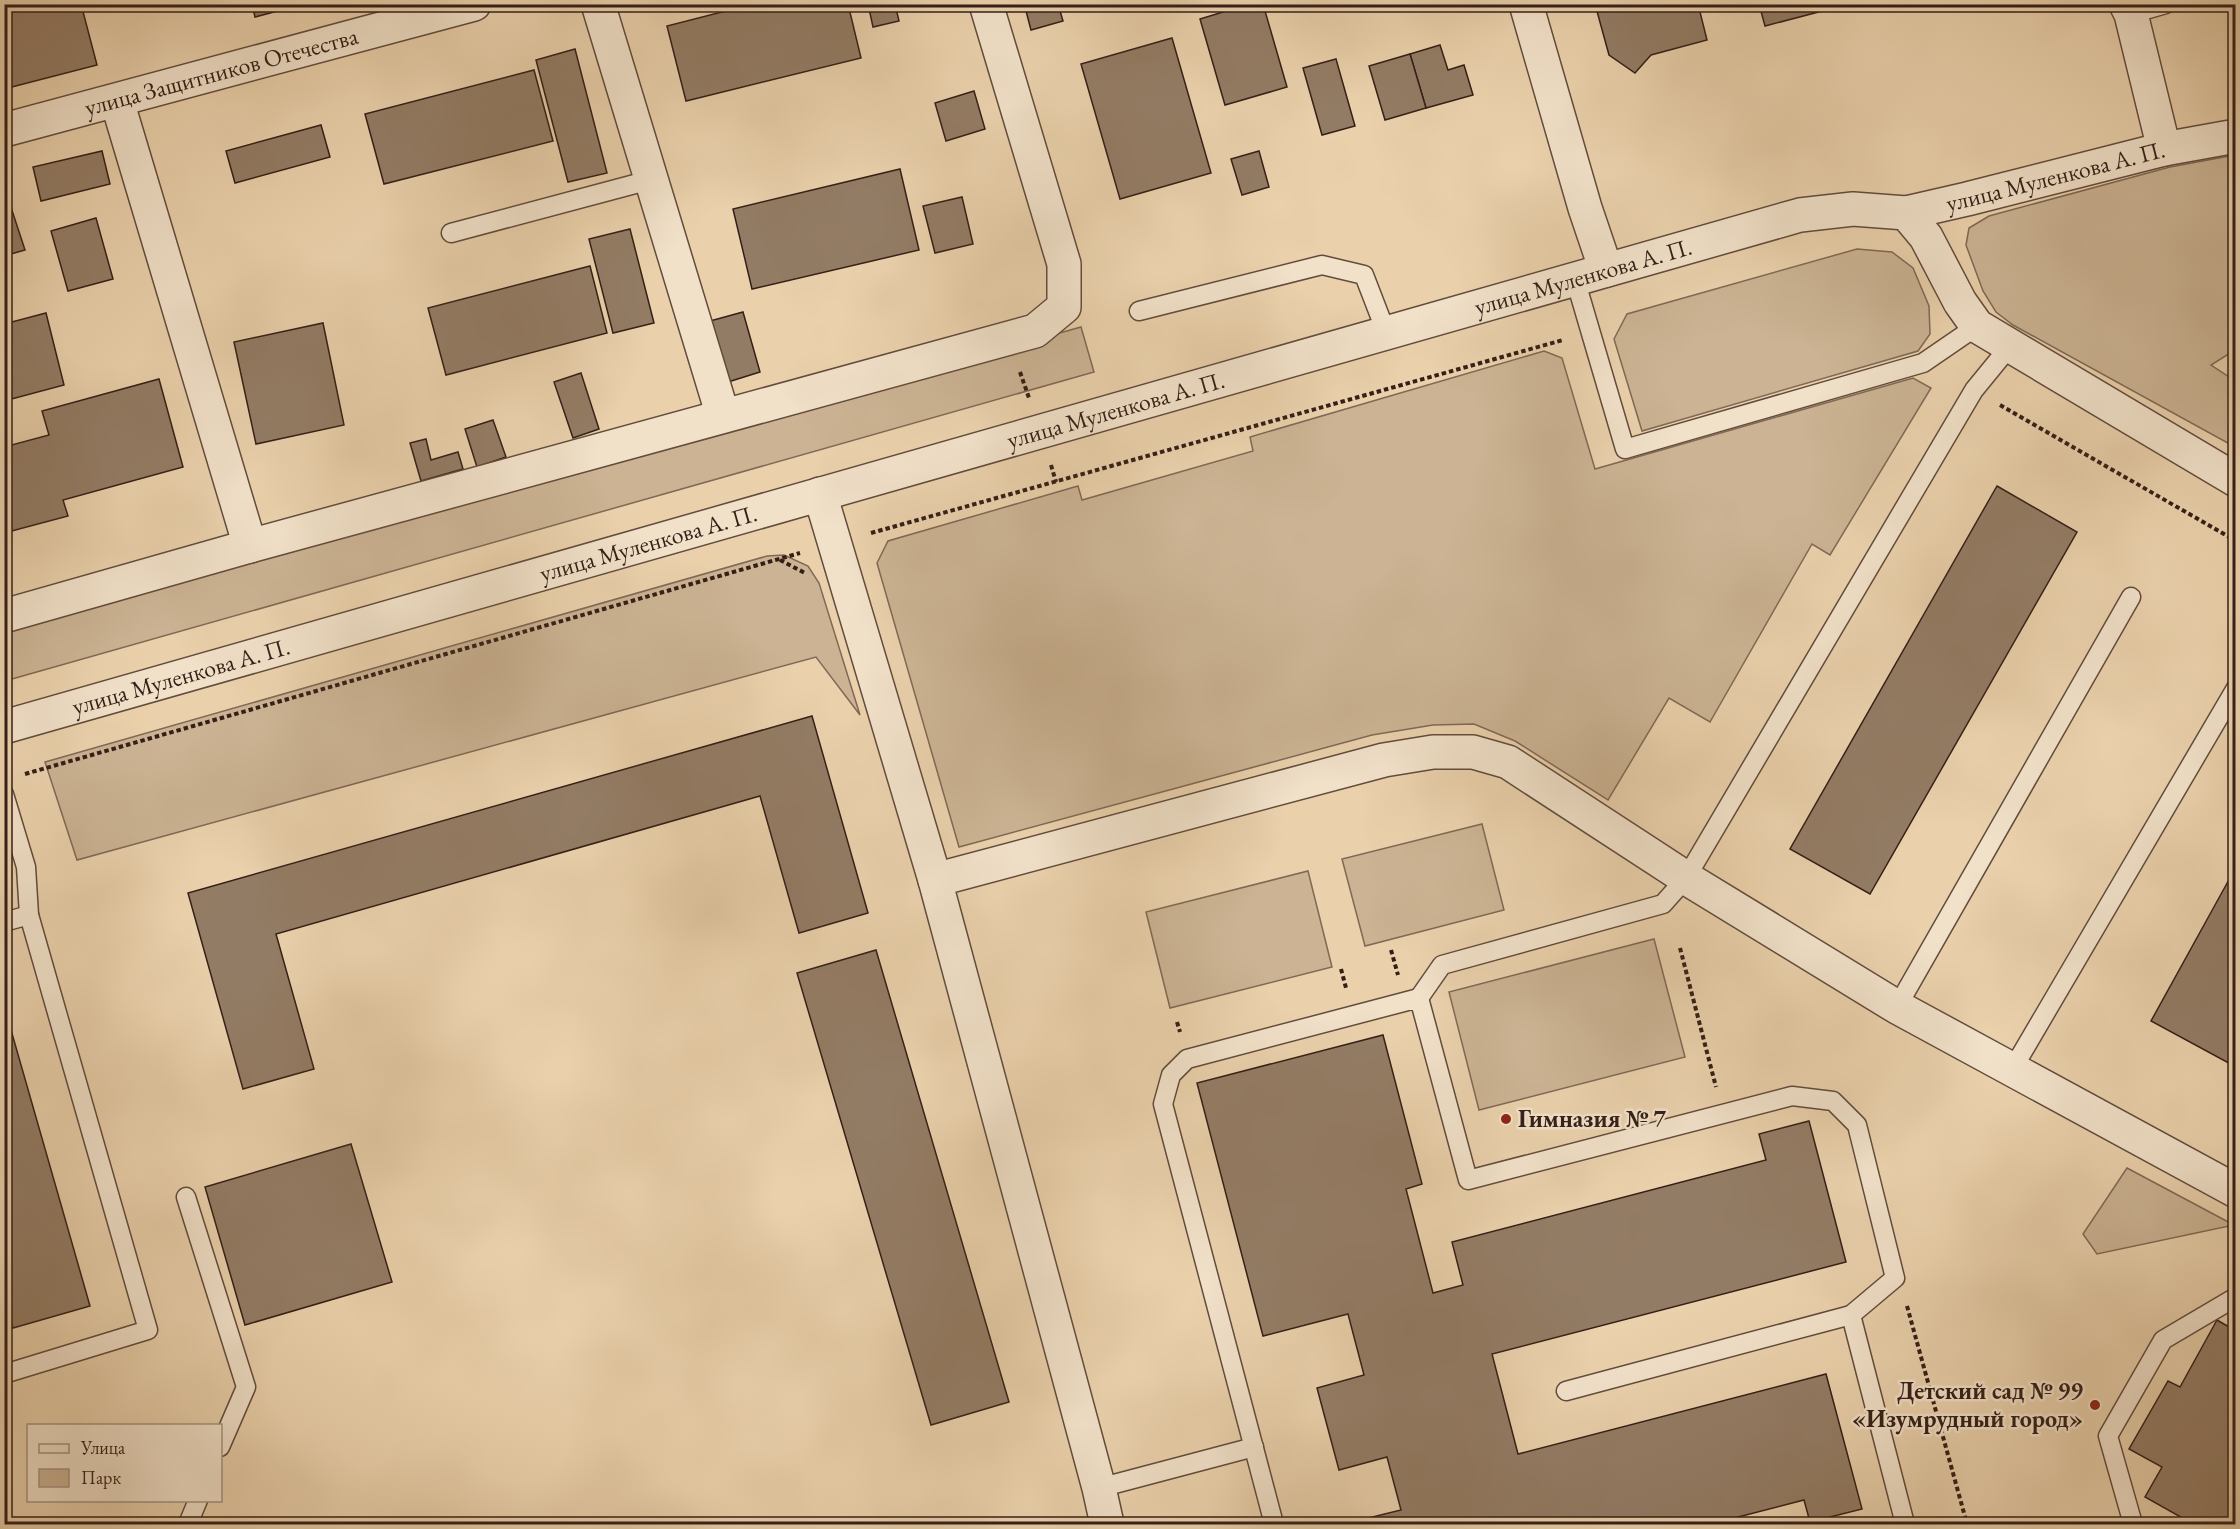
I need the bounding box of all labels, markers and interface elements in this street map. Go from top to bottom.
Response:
street label: улица Защитников Отечества [81,20,362,123]
street label: улица Муленкова А. П. [1943,133,2168,218]
street label: улица Муленкова А. П. [1471,231,1695,322]
street label: улица Муленкова А. П. [1003,364,1228,455]
street label: улица Муленкова А. П. [536,497,761,589]
street label: улица Муленкова А. П. [68,630,293,722]
place label: Гимназия № 7 [1518,1103,1666,1134]
marker: Гимназия № 7 [1499,1112,1513,1126]
place label: Детский сад № 99 «Изумрудный город» [1852,1375,2083,1435]
marker: Детский сад № 99 «Изумрудный город» [2088,1398,2102,1412]
legend [27,1424,222,1502]
text: Улица [80,1436,126,1459]
text: Парк [81,1466,121,1489]

